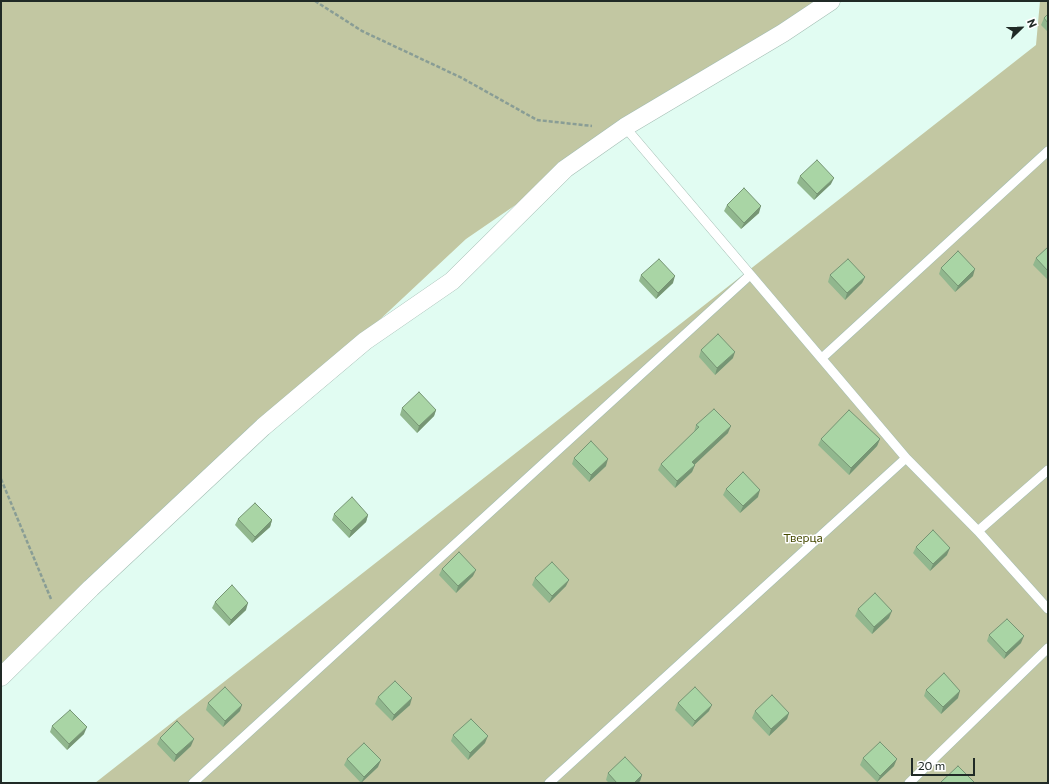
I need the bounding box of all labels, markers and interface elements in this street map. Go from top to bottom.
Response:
north arrow [1001,8,1041,48]
text: N [1025,17,1040,29]
park label: Тверца [783,531,823,545]
scale bar [913,750,977,776]
text: 20 m [918,758,945,772]

